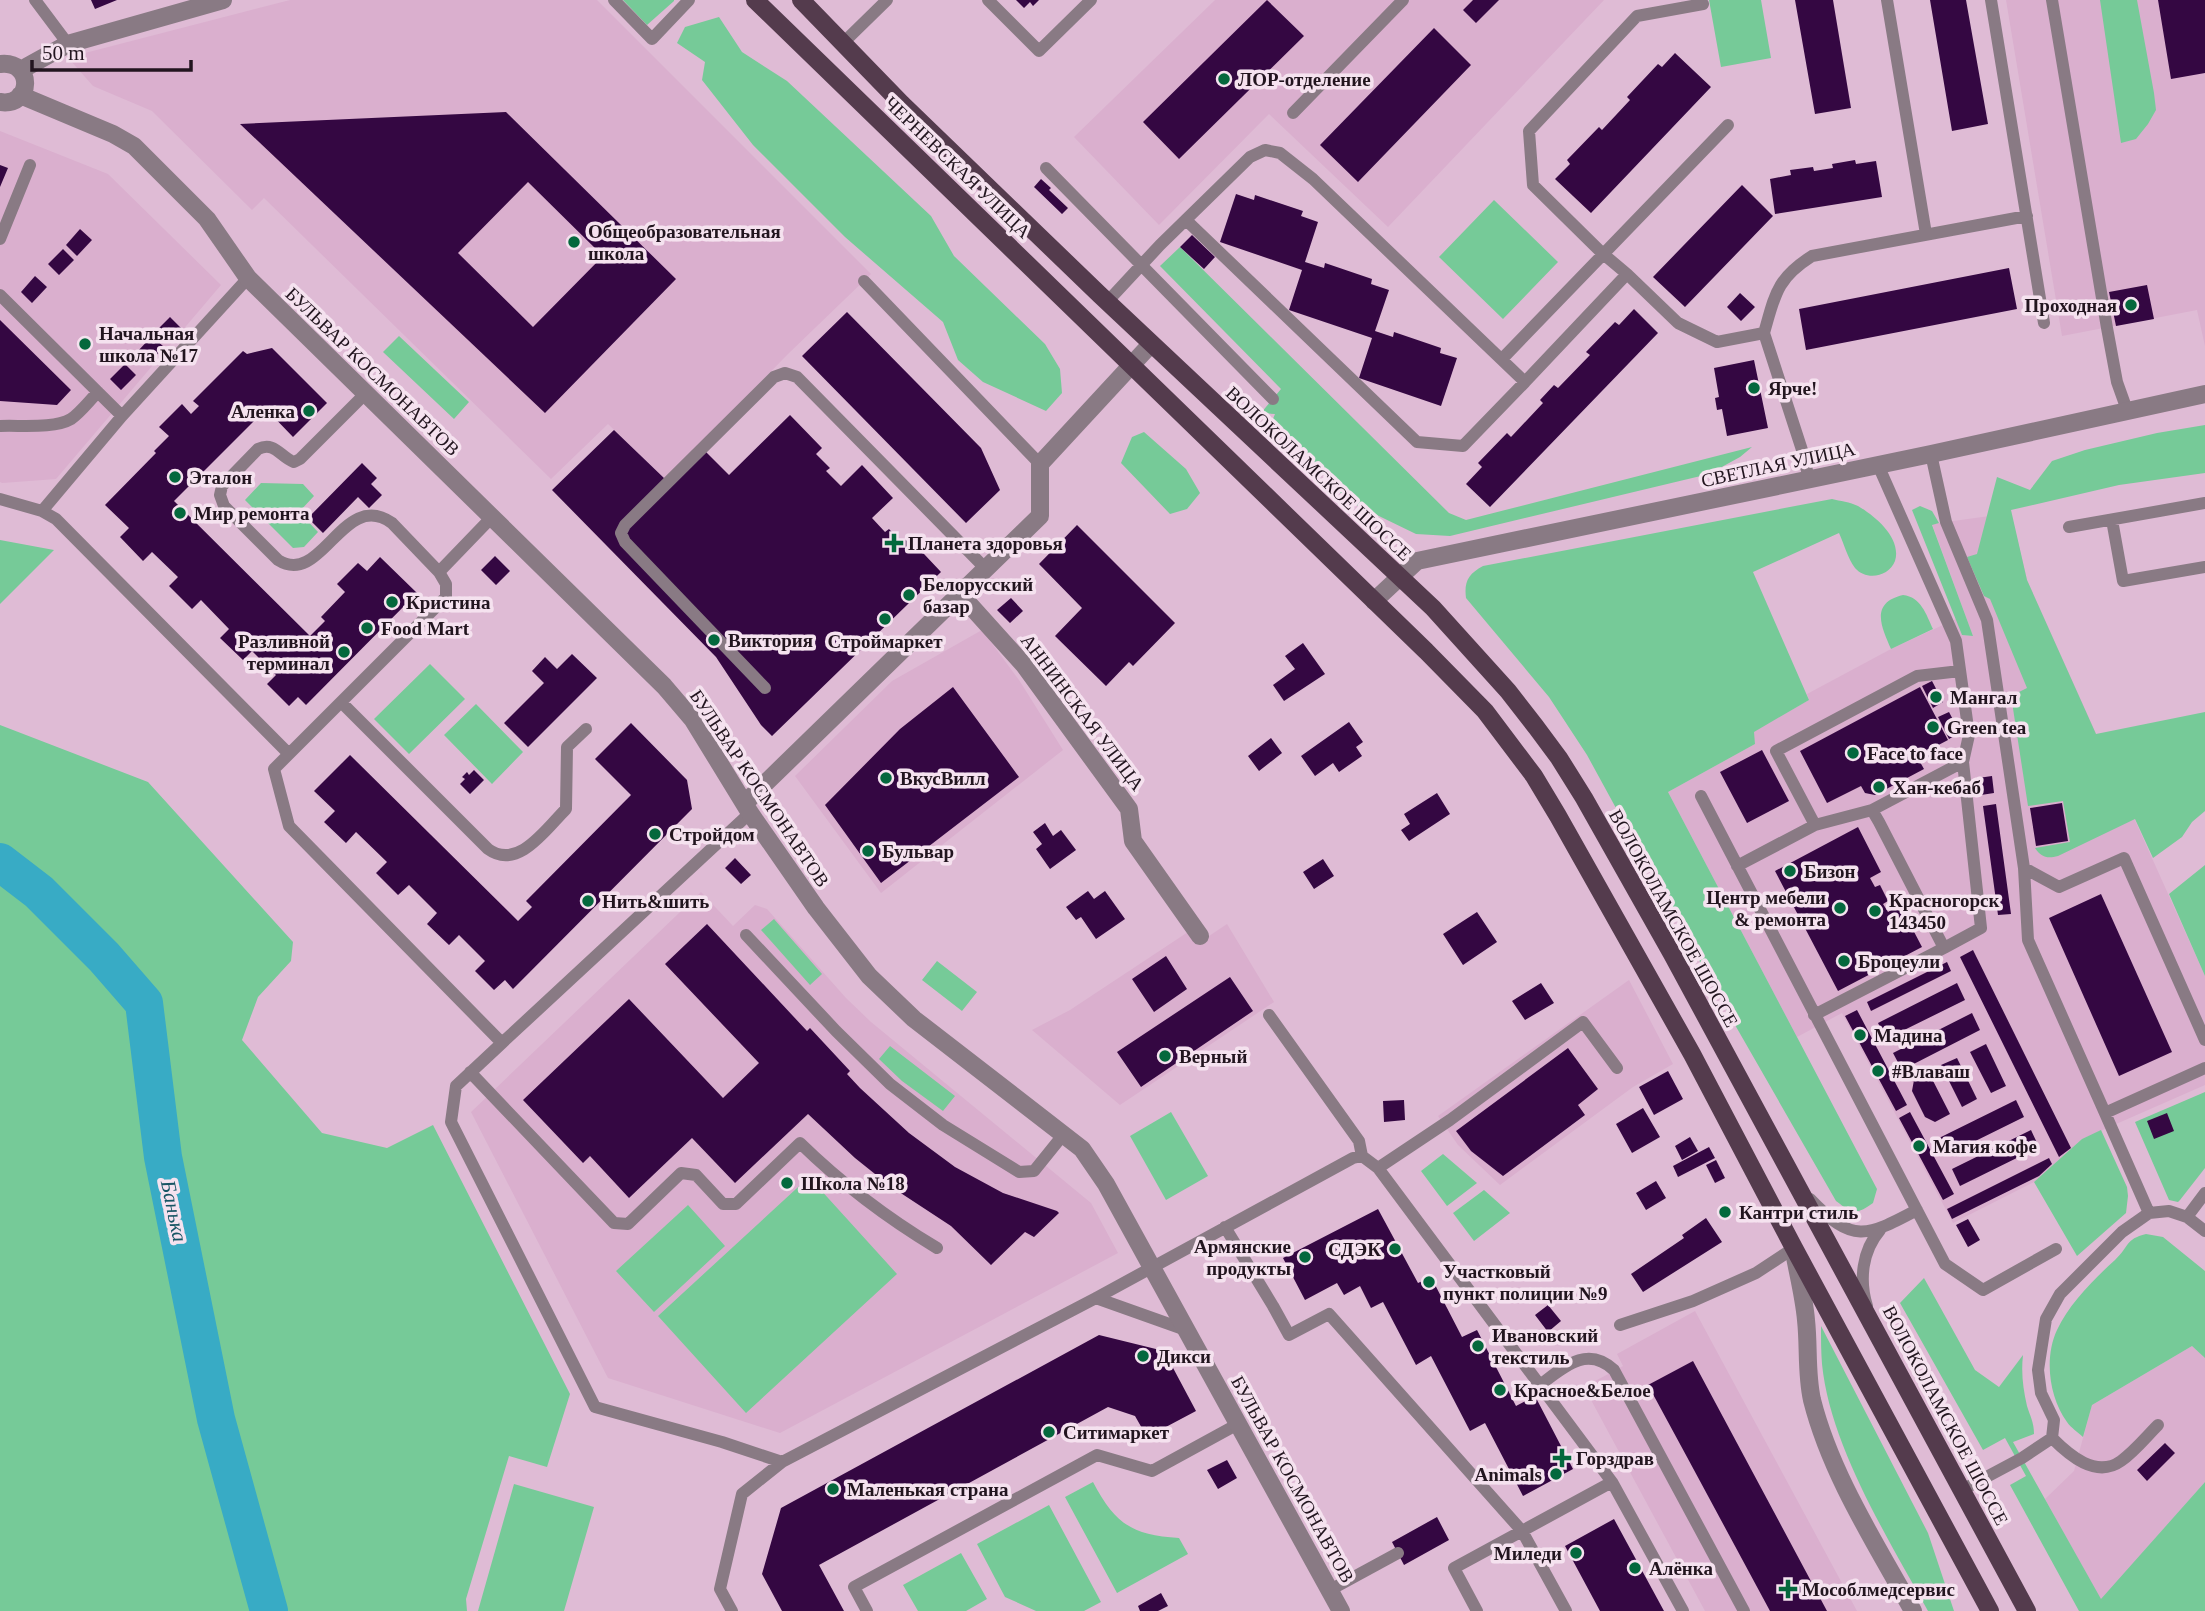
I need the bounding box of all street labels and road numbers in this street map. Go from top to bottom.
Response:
street label: ЧЕРНЕВСКАЯ УЛИЦА [880,92,1035,243]
street label: БУЛЬВАР КОСМОНАВТОВ [282,283,464,460]
street label: ВОЛОКОЛАМСКОЕ ШОССЕ [1222,382,1416,565]
street label: СВЕТЛАЯ УЛИЦА [1699,438,1857,491]
street label: АННИНСКАЯ УЛИЦА [1017,630,1148,795]
street label: БУЛЬВАР КОСМОНАВТОВ [686,686,833,891]
street label: ВОЛОКОЛАМСКОЕ ШОССЕ [1605,806,1742,1031]
street label: ВОЛОКОЛАМСКОЕ ШОССЕ [1879,1302,2012,1529]
street label: БУЛЬВАР КОСМОНАВТОВ [1227,1372,1358,1586]

